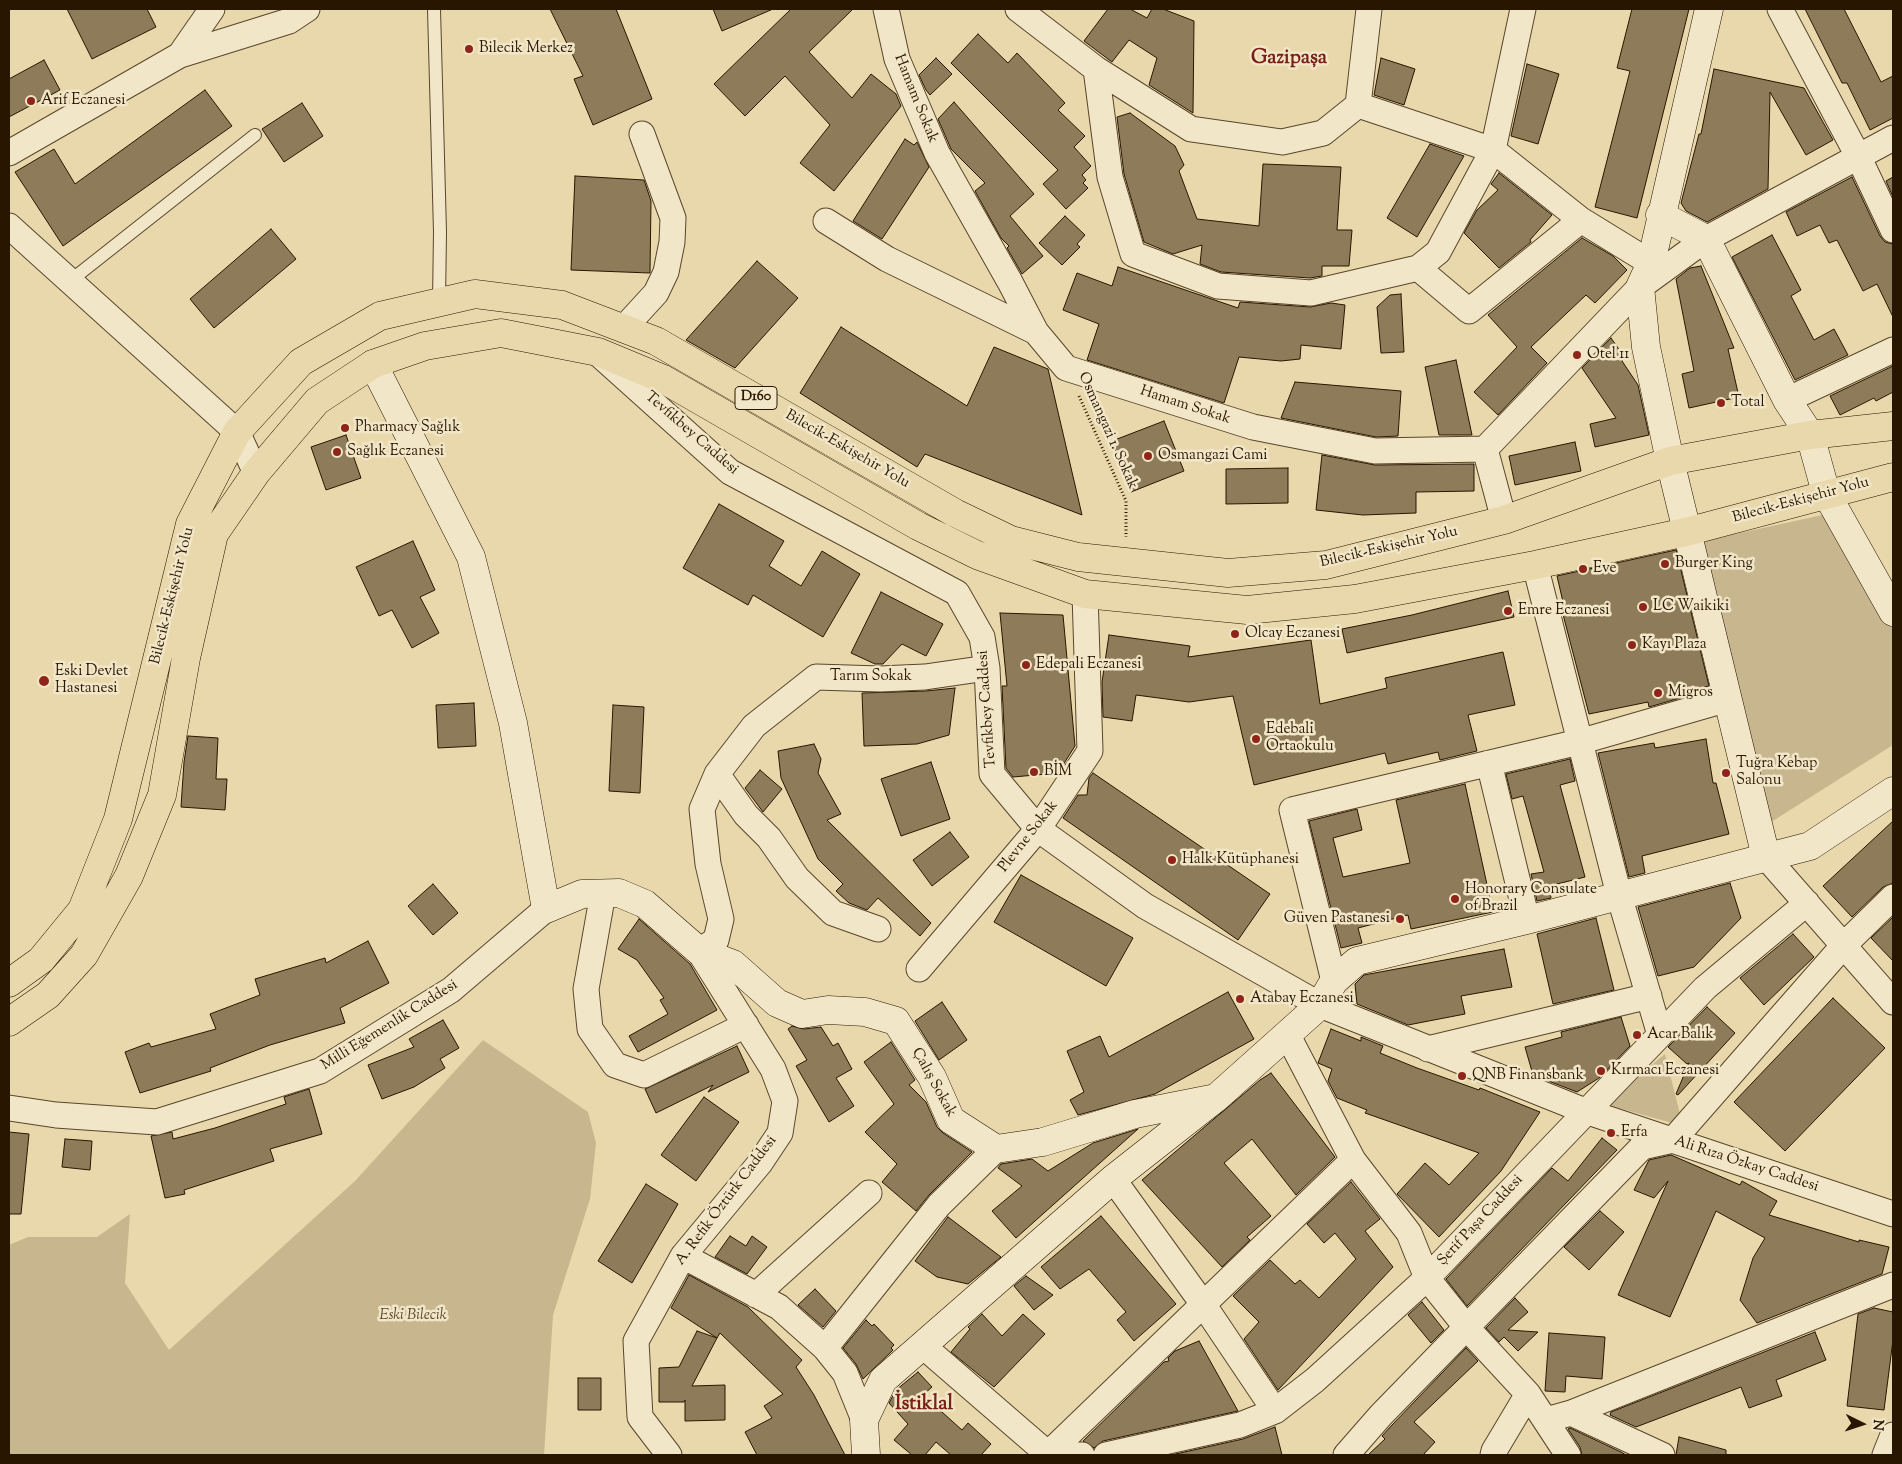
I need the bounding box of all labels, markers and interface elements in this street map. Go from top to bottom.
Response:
place label: Bilecik Merkez [479,40,573,58]
marker: Bilecik Merkez [463,43,475,55]
district label: Gazipaşa [1251,48,1327,72]
street label: Hamam Sokak [889,52,941,146]
place label: Arif Eczanesi [41,92,125,110]
marker: Arif Eczanesi [25,95,37,107]
place label: Otel 11 [1587,346,1629,364]
marker: Otel 11 [1571,349,1583,361]
street label: Osmangazi 1. Sokak [1073,370,1141,492]
street label: Hamam Sokak [1138,383,1232,429]
road number: D160 [735,386,777,409]
street label: Tevfikbey Caddesi [641,388,741,480]
place label: Total [1731,394,1765,412]
marker: Total [1715,397,1727,409]
street label: Bilecik-Eskişehir Yolu [782,407,912,493]
place label: Pharmacy Sağlık [355,419,460,437]
marker: Pharmacy Sağlık [339,422,351,434]
place label: Sağlık Eczanesi [347,443,444,461]
marker: Sağlık Eczanesi [331,446,343,458]
place label: Osmangazi Cami [1158,447,1268,465]
marker: Osmangazi Cami [1142,450,1154,462]
street label: Bilecik-Eskişehir Yolu [1731,474,1871,528]
street label: Bilecik-Eskişehir Yolu [1318,523,1460,573]
street label: Bilecik-Eskişehir Yolu [147,526,199,666]
place label: Burger King [1675,555,1753,573]
marker: Burger King [1659,558,1671,570]
place label: Eve [1593,560,1616,578]
marker: Eve [1577,563,1589,575]
place label: LC Waikiki [1653,598,1729,616]
marker: LC Waikiki [1637,601,1649,613]
place label: Emre Eczanesi [1518,602,1609,620]
marker: Emre Eczanesi [1502,605,1514,617]
place label: Olcay Eczanesi [1245,625,1340,643]
marker: Olcay Eczanesi [1229,628,1241,640]
place label: Kayı Plaza [1642,636,1707,654]
marker: Kayı Plaza [1626,639,1638,651]
street label: Tevfikbey Caddesi [975,649,1001,769]
place label: Edepali Eczanesi [1036,656,1141,674]
marker: Edepali Eczanesi [1020,659,1032,671]
place label: Eski Devlet Hastanesi [55,663,128,698]
street label: Tarım Sokak [830,668,912,686]
marker: Eski Devlet Hastanesi [37,674,51,688]
place label: Migros [1668,684,1713,702]
marker: Migros [1652,687,1664,699]
place label: Edebali Ortaokulu [1266,721,1334,756]
marker: Edebali Ortaokulu [1250,733,1262,745]
place label: Tuğra Kebap Salonu [1736,755,1817,790]
place label: BİM [1044,763,1072,781]
marker: BİM [1028,766,1040,778]
marker: Tuğra Kebap Salonu [1720,767,1732,779]
street label: Plevne Sokak [995,797,1063,877]
place label: Halk Kütüphanesi [1182,851,1299,869]
marker: Halk Kütüphanesi [1166,854,1178,866]
place label: Honorary Consulate of Brazil [1465,881,1597,916]
marker: Honorary Consulate of Brazil [1449,893,1461,905]
place label: Güven Pastanesi [1284,910,1390,928]
marker: Güven Pastanesi [1394,913,1406,925]
street label: Milli Eğemenlik Caddesi [318,977,462,1075]
place label: Atabay Eczanesi [1250,990,1354,1008]
marker: Atabay Eczanesi [1234,993,1246,1005]
place label: Acar Balık [1647,1026,1714,1044]
marker: Acar Balık [1631,1029,1643,1041]
street label: Çalış Sokak [907,1045,959,1121]
place label: Kırmacı Eczanesi [1611,1062,1719,1080]
marker: Kırmacı Eczanesi [1595,1065,1607,1077]
place label: QNB Finansbank [1472,1067,1584,1085]
marker: QNB Finansbank [1456,1070,1468,1082]
place label: Erfa [1621,1124,1648,1142]
marker: Erfa [1605,1127,1617,1139]
street label: A. Refik Öztürk Caddesi [672,1133,782,1269]
street label: Ali Rıza Özkay Caddesi [1671,1133,1821,1197]
street label: Şerif Paşa Caddesi [1434,1172,1528,1270]
park label: Eski Bilecik [379,1307,447,1325]
district label: İstiklal [895,1394,953,1418]
north arrow [1837,1399,1887,1449]
text: N [1867,1419,1887,1431]

